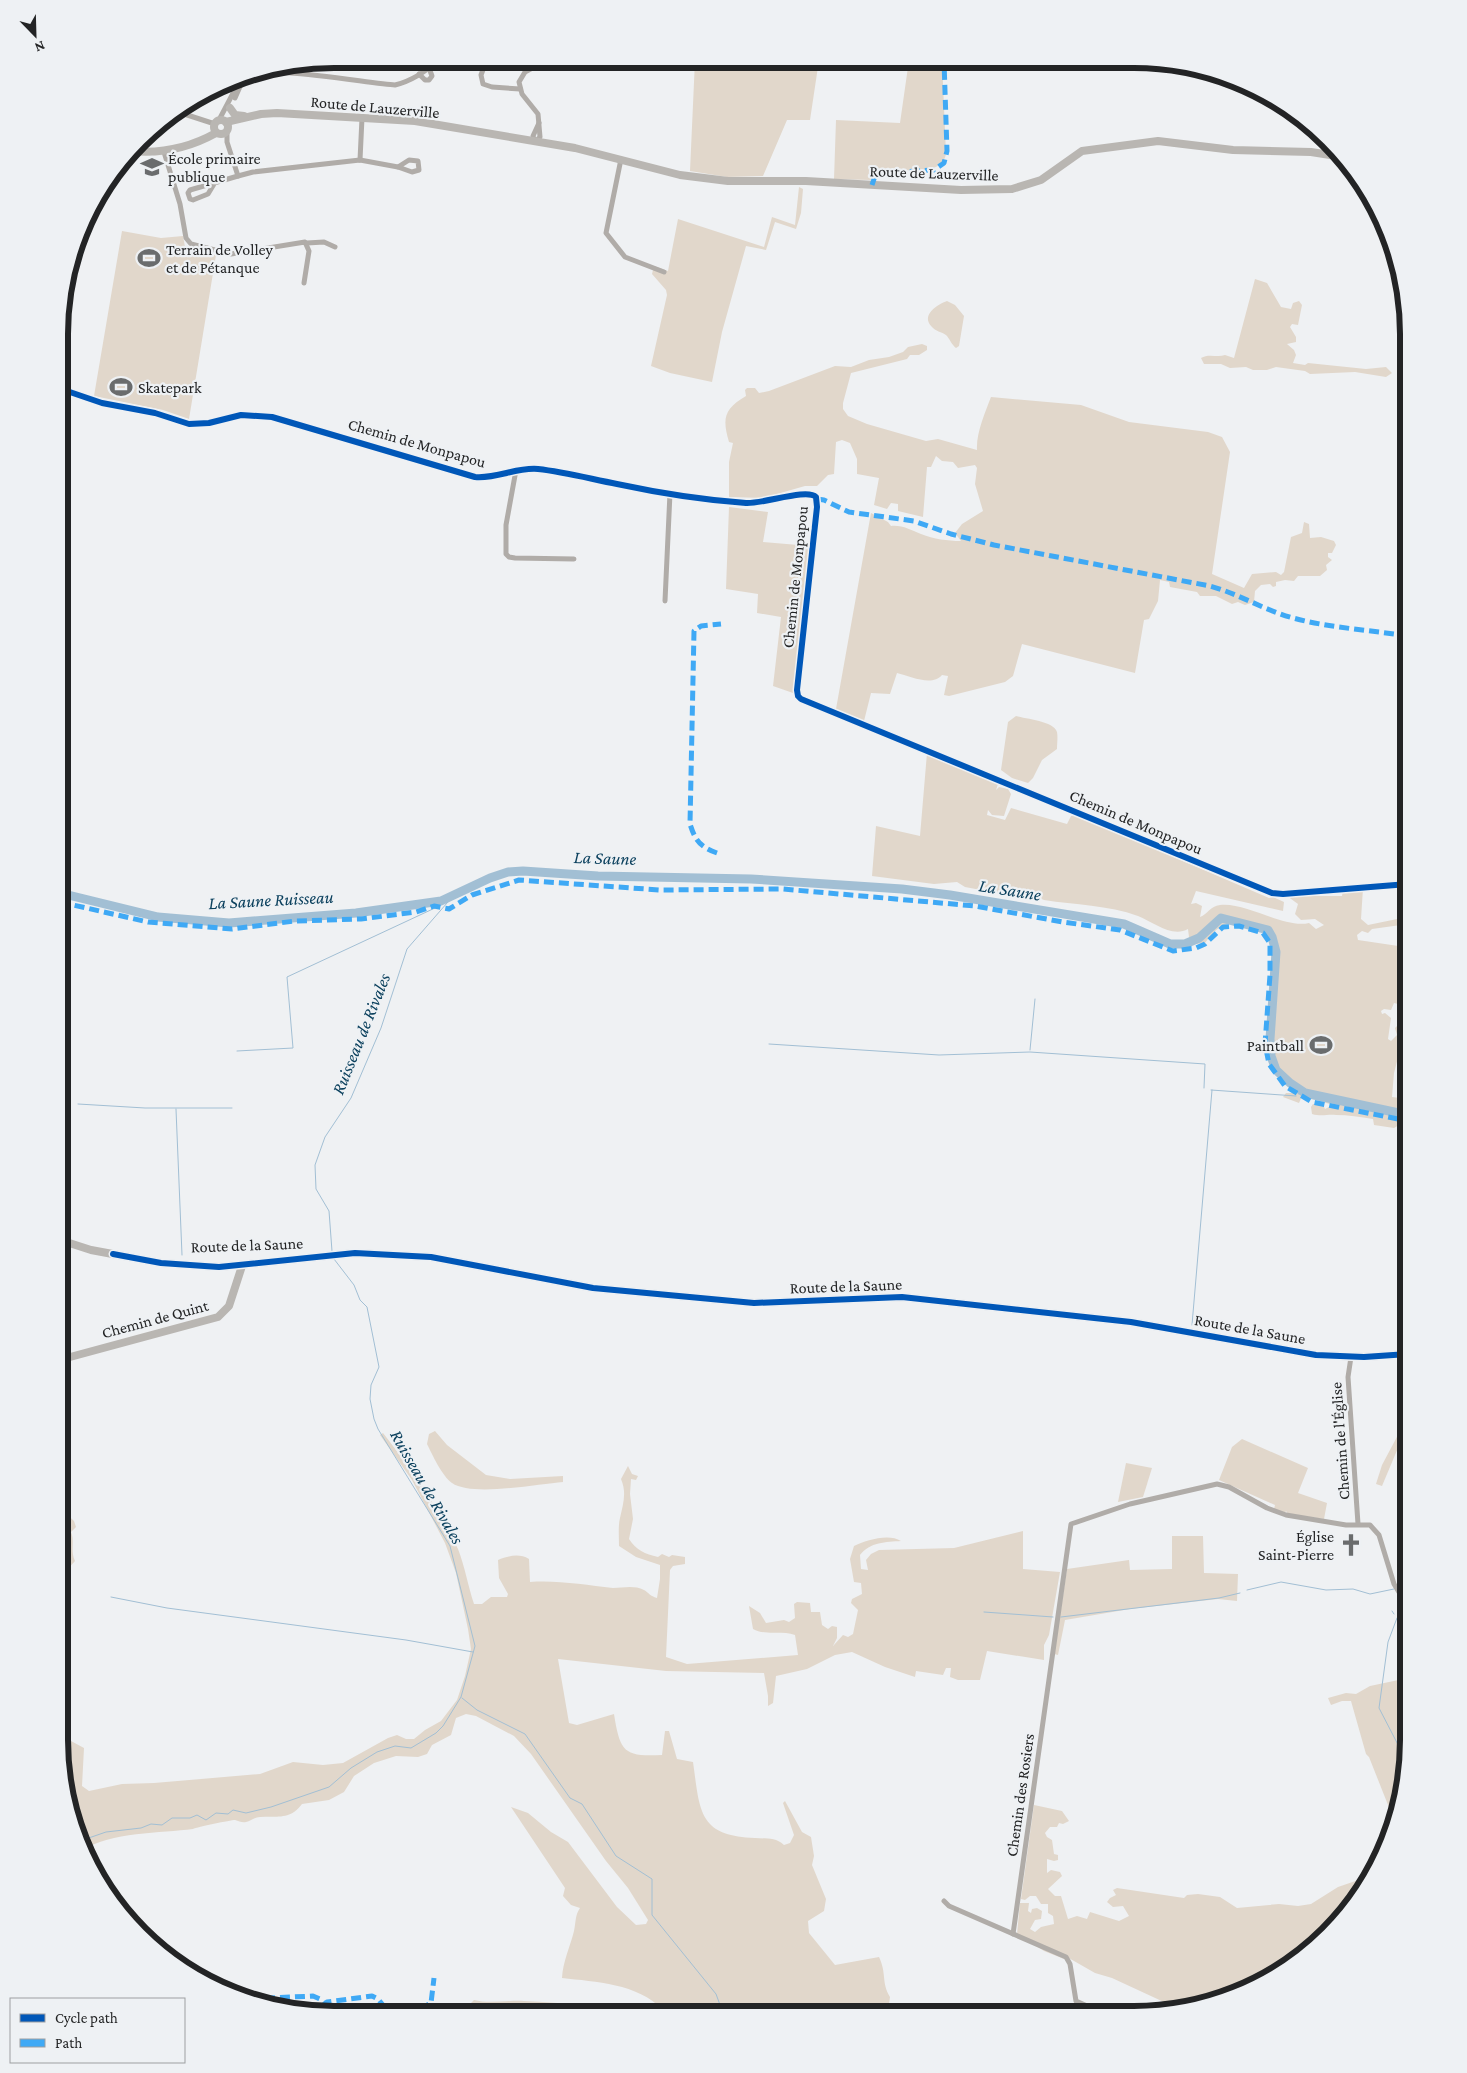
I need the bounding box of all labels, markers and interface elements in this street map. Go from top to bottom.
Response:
north arrow [10,10,60,60]
text: N [32,38,48,56]
street label: Route de Lauzerville [310,93,440,121]
place label: École primaire publique [168,150,261,186]
school or university icon: École primaire publique [139,154,165,180]
street label: Route de Lauzerville [869,162,999,184]
place label: Terrain de Volley et de Pétanque [166,241,274,277]
sports icon: Terrain de Volley et de Pétanque [136,245,162,271]
sports icon: Skatepark [108,374,134,400]
place label: Skatepark [138,379,202,397]
street label: Chemin de Monpapou [346,415,488,472]
street label: Chemin de Monpapou [779,505,812,649]
street label: Chemin de Monpapou [1067,786,1205,859]
water label: La Saune [573,847,637,869]
water label: La Saune [977,875,1043,905]
water label: La Saune Ruisseau [208,887,334,913]
water label: Ruisseau de Rivales [328,970,394,1097]
sports icon: Paintball [1308,1032,1334,1058]
place label: Paintball [1247,1037,1304,1054]
street label: Route de la Saune [191,1235,303,1255]
street label: Route de la Saune [790,1276,902,1296]
street label: Chemin de Quint [100,1296,211,1341]
street label: Route de la Saune [1193,1311,1307,1347]
street label: Chemin de l'Église [1327,1381,1354,1500]
water label: Ruisseau de Rivales [386,1426,468,1548]
place label: Église Saint-Pierre [1258,1528,1334,1563]
church icon: Église Saint-Pierre [1338,1532,1364,1558]
street label: Chemin des Rosiers [1003,1732,1037,1858]
legend [10,1998,185,2063]
text: Cycle path [55,2010,118,2027]
text: Path [55,2035,82,2051]

